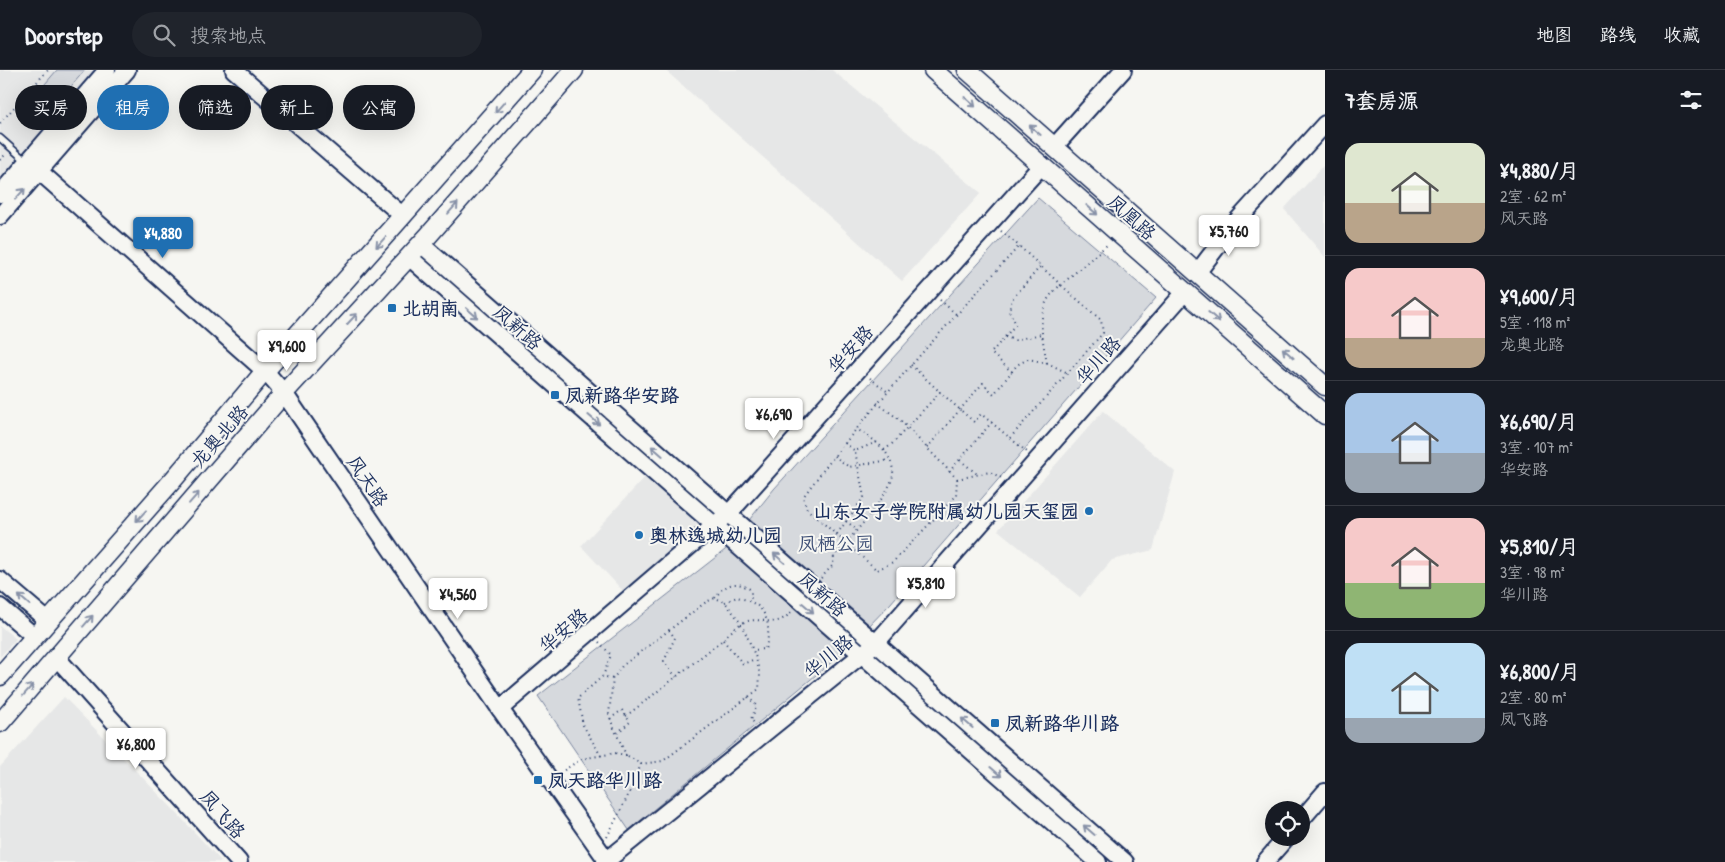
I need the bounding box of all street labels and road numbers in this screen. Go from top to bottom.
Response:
street label: 凤凰路 [1102,188,1162,246]
street label: 凤新路 [488,298,548,356]
street label: 华安路 [821,319,879,379]
street label: 华川路 [1069,330,1127,390]
street label: 龙奥北路 [184,399,254,473]
street label: 风天路 [341,450,395,512]
street label: 凤新路 [793,565,853,623]
street label: 华安路 [533,602,593,658]
street label: 华川路 [798,628,858,684]
street label: 凤飞路 [194,784,252,844]

